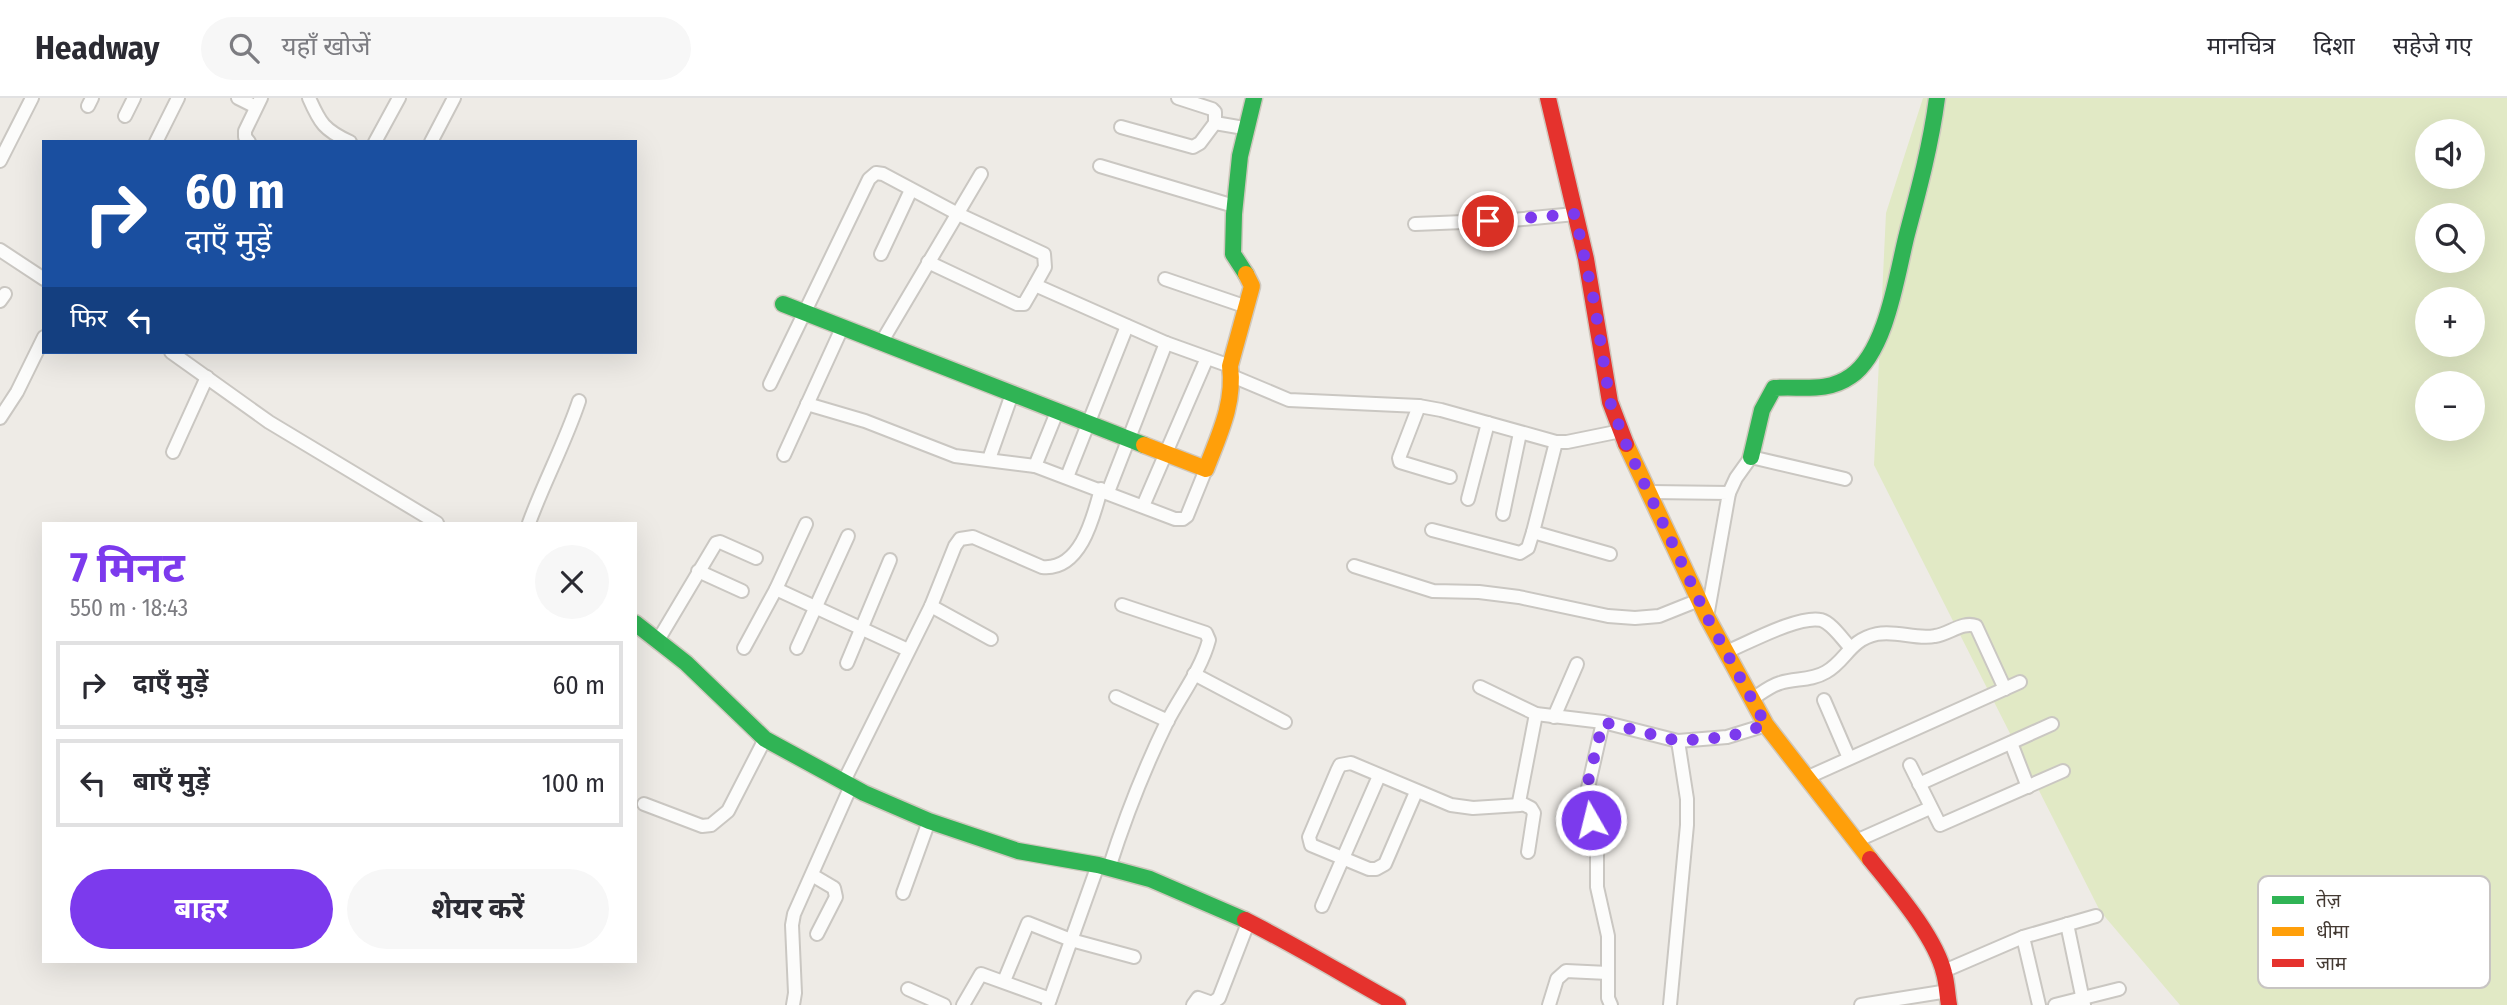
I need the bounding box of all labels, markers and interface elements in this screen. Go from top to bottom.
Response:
search box [201,17,691,80]
text: Headway [35,28,159,68]
icon: search [225,29,263,67]
text: यहाँ खोजें [281,31,371,62]
text: मानचित्र [2207,32,2275,60]
text: दिशा [2313,32,2355,60]
text: सहेजे गए [2393,32,2472,60]
map controls [2415,119,2485,441]
button: sound [2415,119,2485,189]
text: 60 m [185,162,285,221]
icon: right [70,168,161,259]
pin [1458,191,1518,251]
icon: arrive [1469,202,1507,240]
button: search [2415,203,2485,273]
text: दाएँ मुड़ें [185,222,272,260]
button: + [2415,287,2485,357]
icon: left [121,301,159,339]
text: फिर [70,303,107,334]
button: − [2415,371,2485,441]
text: 7 मिनट [70,543,185,593]
button: close [535,545,609,619]
text: 550 m · 18:43 [70,594,188,622]
icon: right [74,666,112,704]
text: दाएँ मुड़ें [133,668,208,699]
text: 60 m [552,670,605,701]
icon: left [74,764,112,802]
text: बाएँ मुड़ें [133,766,210,797]
text: 100 m [542,768,605,799]
position arrow [1554,783,1628,857]
button: बाहर [70,869,333,949]
button: शेयर करें [347,869,609,949]
legend [2258,876,2490,988]
text: तेज़ [2316,889,2342,912]
text: धीमा [2316,920,2350,943]
text: जाम [2316,952,2347,975]

